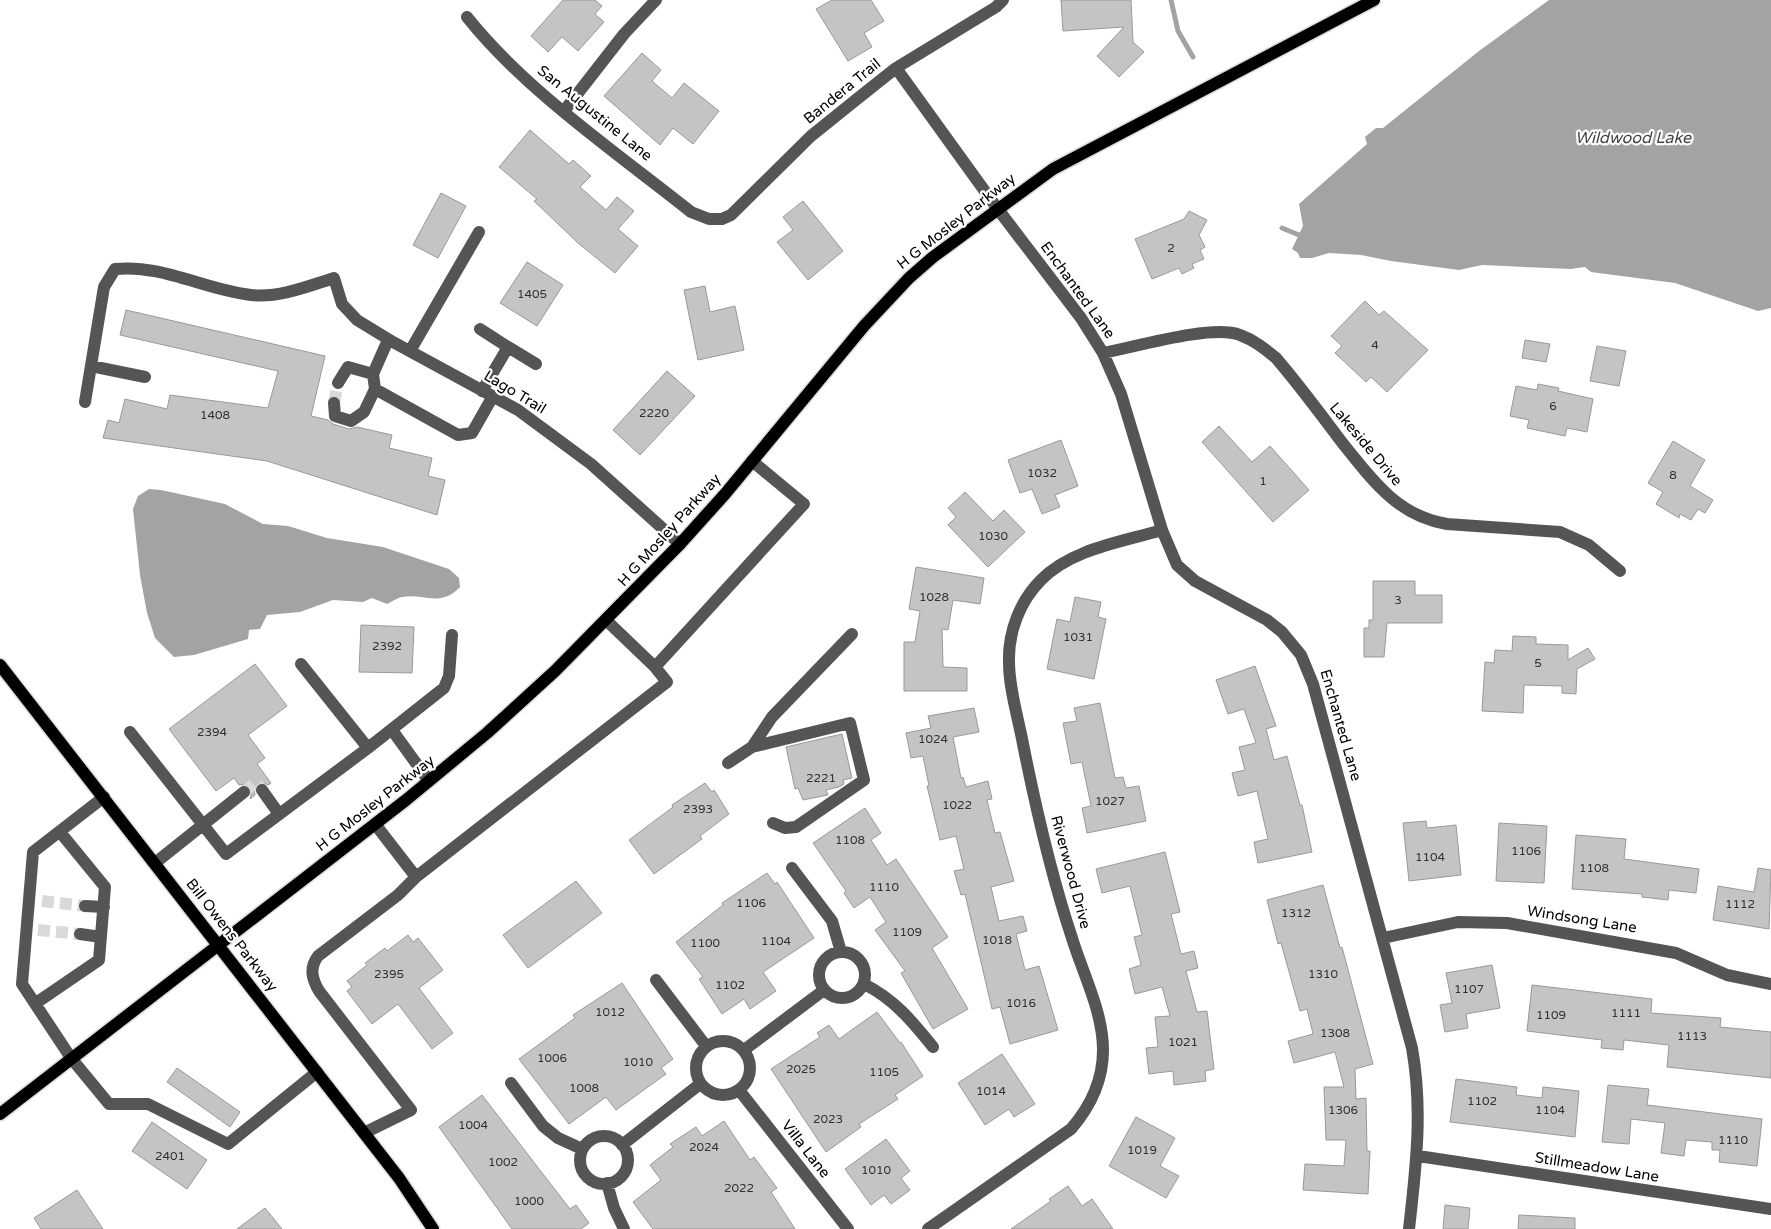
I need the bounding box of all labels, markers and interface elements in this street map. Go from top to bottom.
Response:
street label: Bandera Trail [800,54,884,128]
street label: San Augustine Lane [534,61,656,165]
water label: Wildwood Lake [1575,128,1692,148]
street label: H G Mosley Parkway [893,169,1019,273]
street label: Enchanted Lane [1037,238,1119,342]
house number: 2 [1167,241,1175,255]
house number: 1405 [517,287,547,301]
house number: 4 [1371,338,1379,352]
street label: Lago Trail [481,366,549,418]
street label: Lakeside Drive [1326,399,1406,489]
house number: 6 [1549,399,1557,413]
house number: 2220 [639,406,670,420]
house number: 1408 [200,408,230,422]
house number: 1032 [1027,466,1057,480]
house number: 8 [1669,468,1677,482]
street label: H G Mosley Parkway [614,470,724,590]
house number: 1 [1259,474,1267,488]
house number: 1030 [978,529,1009,543]
house number: 1028 [919,590,949,604]
house number: 3 [1394,593,1402,607]
house number: 1031 [1063,630,1093,644]
house number: 2392 [372,639,402,653]
house number: 5 [1534,656,1542,670]
street label: Enchanted Lane [1316,667,1366,783]
house number: 2394 [197,725,228,739]
house number: 1024 [918,732,949,746]
street label: H G Mosley Parkway [312,751,438,855]
house number: 2221 [806,771,836,785]
house number: 1027 [1095,794,1125,808]
house number: 1022 [942,798,972,812]
house number: 2393 [683,802,713,816]
street label: Riverwood Drive [1047,813,1095,931]
house number: 1108 [835,833,865,847]
house number: 1106 [1511,844,1541,858]
house number: 1104 [1415,850,1446,864]
house number: 1108 [1579,861,1609,875]
street label: Bill Owens Parkway [182,875,282,995]
house number: 1110 [869,880,900,894]
house number: 1106 [736,896,766,910]
house number: 1112 [1725,897,1755,911]
street label: Windsong Lane [1526,901,1638,937]
house number: 1312 [1281,906,1311,920]
house number: 1109 [892,925,922,939]
house number: 1018 [982,933,1012,947]
house number: 1104 [761,934,792,948]
house number: 1100 [690,936,721,950]
house number: 2395 [374,967,404,981]
house number: 1310 [1308,967,1339,981]
house number: 1102 [715,978,745,992]
house number: 1107 [1454,982,1484,996]
house number: 1016 [1006,996,1036,1010]
house number: 1012 [595,1005,625,1019]
house number: 1111 [1611,1006,1641,1020]
house number: 1109 [1536,1008,1566,1022]
house number: 1308 [1320,1026,1350,1040]
house number: 1113 [1677,1029,1707,1043]
house number: 1021 [1168,1035,1198,1049]
house number: 1006 [537,1051,567,1065]
house number: 1010 [623,1055,654,1069]
house number: 2025 [786,1062,816,1076]
house number: 1105 [869,1065,899,1079]
house number: 1008 [569,1081,599,1095]
house number: 1014 [976,1084,1007,1098]
house number: 1102 [1467,1094,1497,1108]
house number: 1306 [1328,1103,1358,1117]
house number: 1104 [1535,1103,1566,1117]
house number: 2023 [813,1112,843,1126]
street label: Villa Lane [778,1116,834,1182]
house number: 1004 [458,1118,489,1132]
house number: 1110 [1718,1133,1749,1147]
house number: 2024 [689,1140,720,1154]
house number: 1019 [1127,1143,1157,1157]
street label: Stillmeadow Lane [1534,1148,1660,1186]
house number: 2401 [155,1149,185,1163]
house number: 1002 [488,1155,518,1169]
house number: 1010 [861,1163,892,1177]
house number: 2022 [724,1181,754,1195]
house number: 1000 [514,1194,545,1208]

